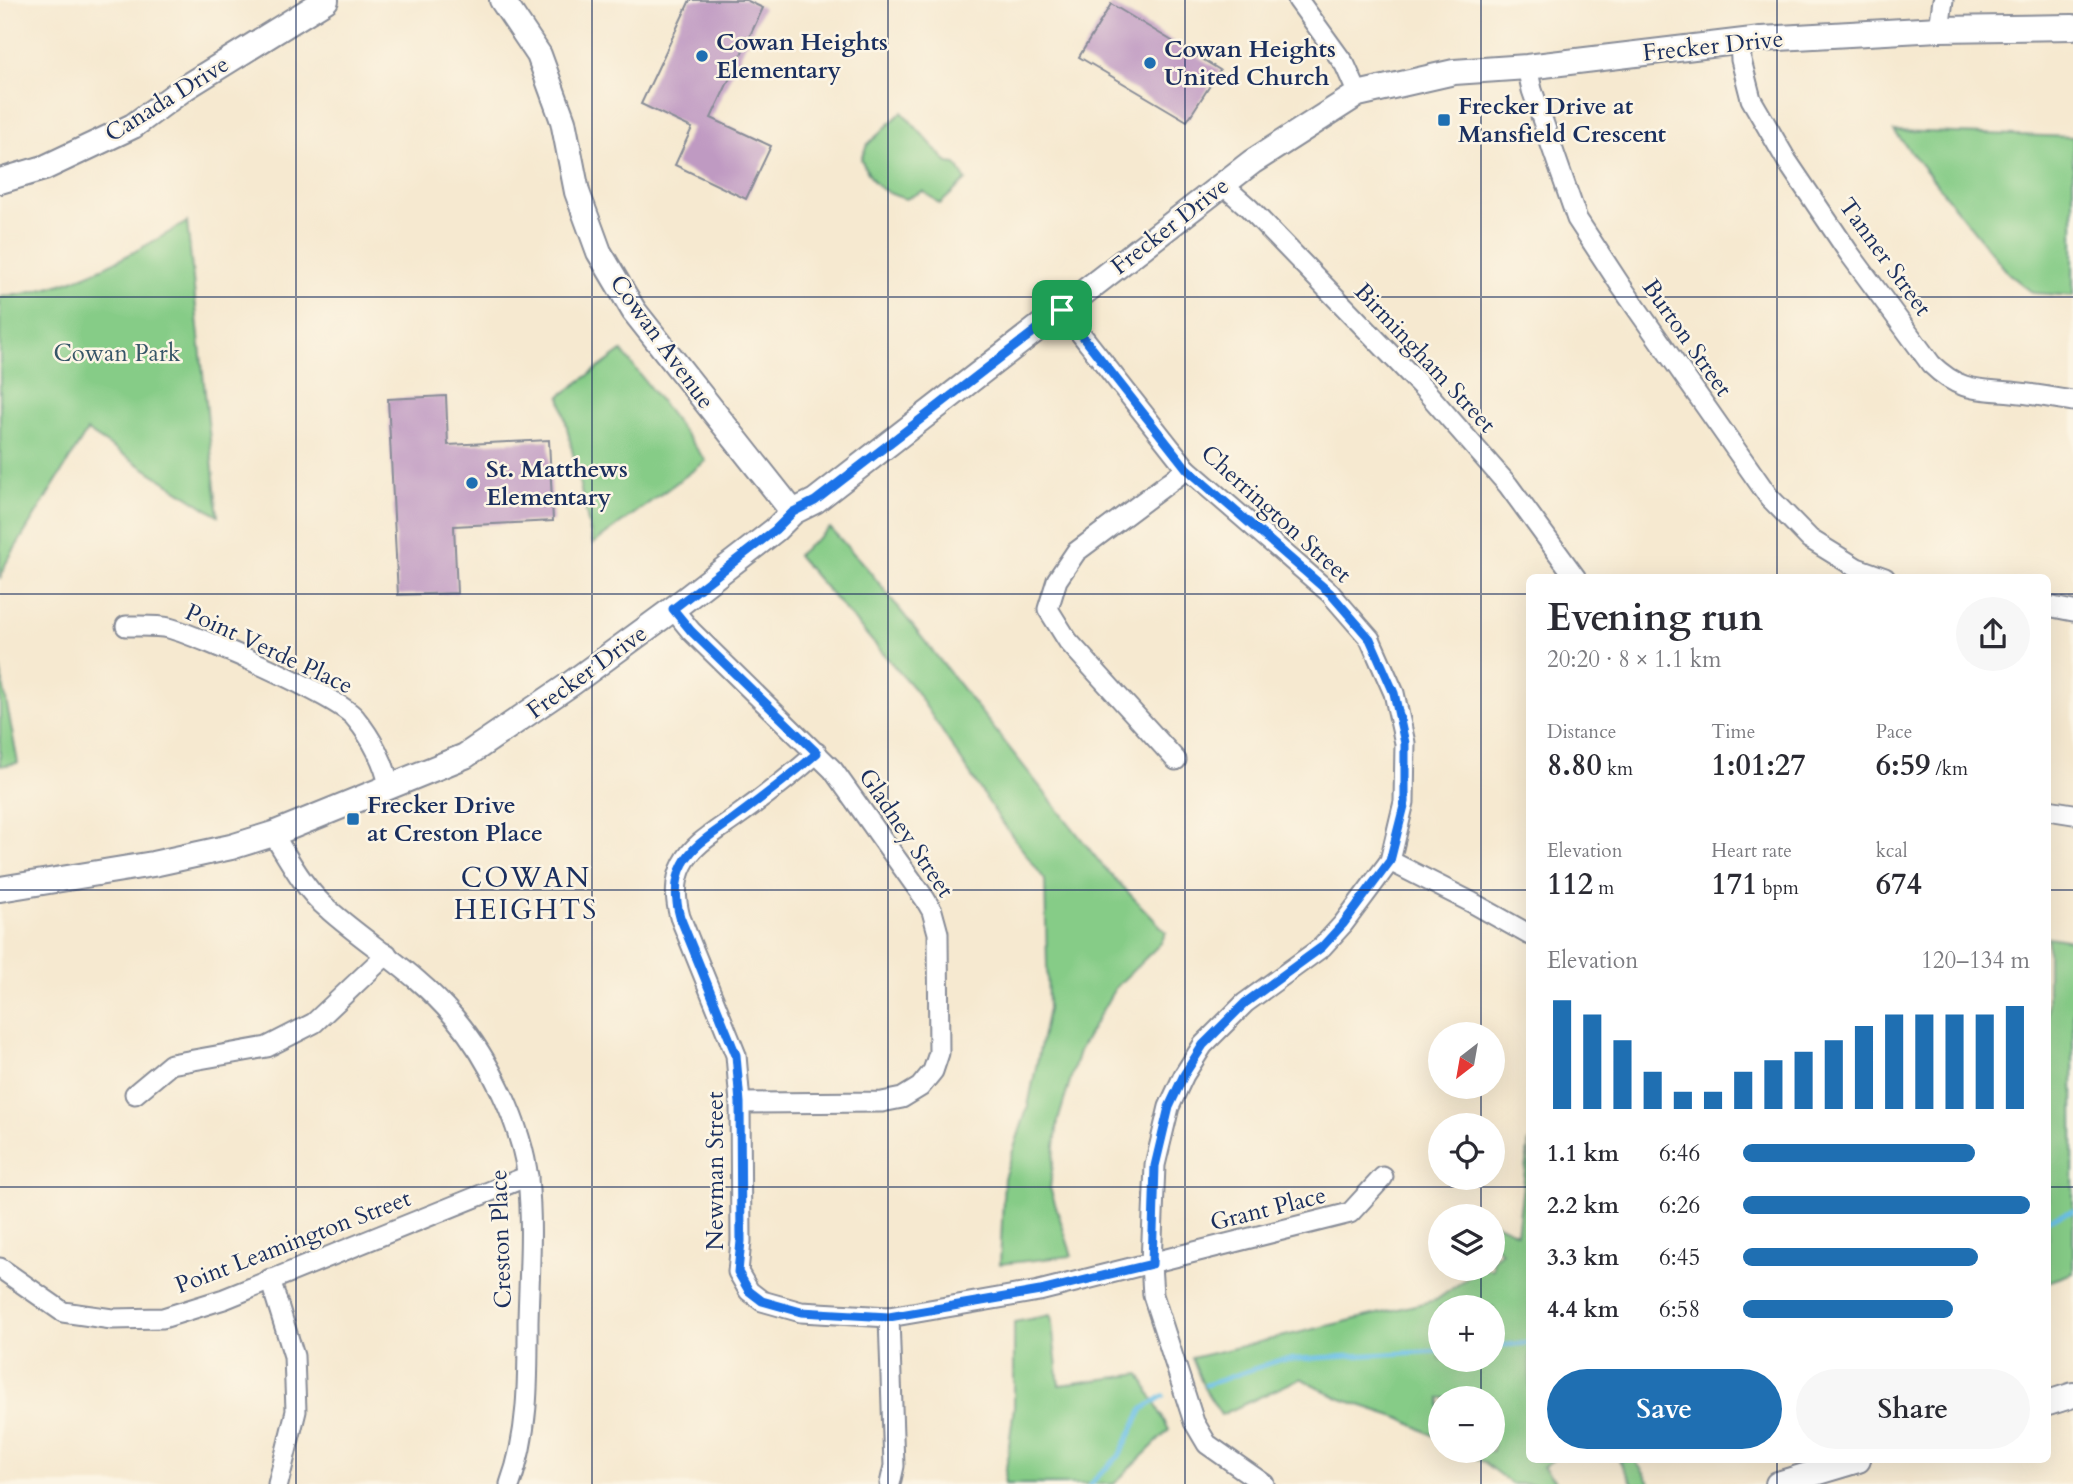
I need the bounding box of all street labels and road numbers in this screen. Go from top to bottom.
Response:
street label: Frecker Drive [1641,22,1785,70]
street label: Canada Drive [99,48,235,150]
street label: Frecker Drive [1104,170,1236,282]
street label: Tanner Street [1831,191,1939,323]
street label: Cowan Avenue [602,268,722,416]
street label: Burton Street [1634,273,1740,404]
street label: Birmingham Street [1347,276,1503,440]
street label: Cherrington Street [1194,437,1359,591]
street label: Point Verde Place [180,596,358,702]
street label: Frecker Drive [520,617,654,727]
street label: Gladney Street [850,762,962,905]
street label: Newman Street [699,1091,732,1251]
street label: Creston Place [482,1169,520,1309]
street label: Grant Place [1207,1179,1329,1239]
street label: Point Leamington Street [170,1182,416,1302]

